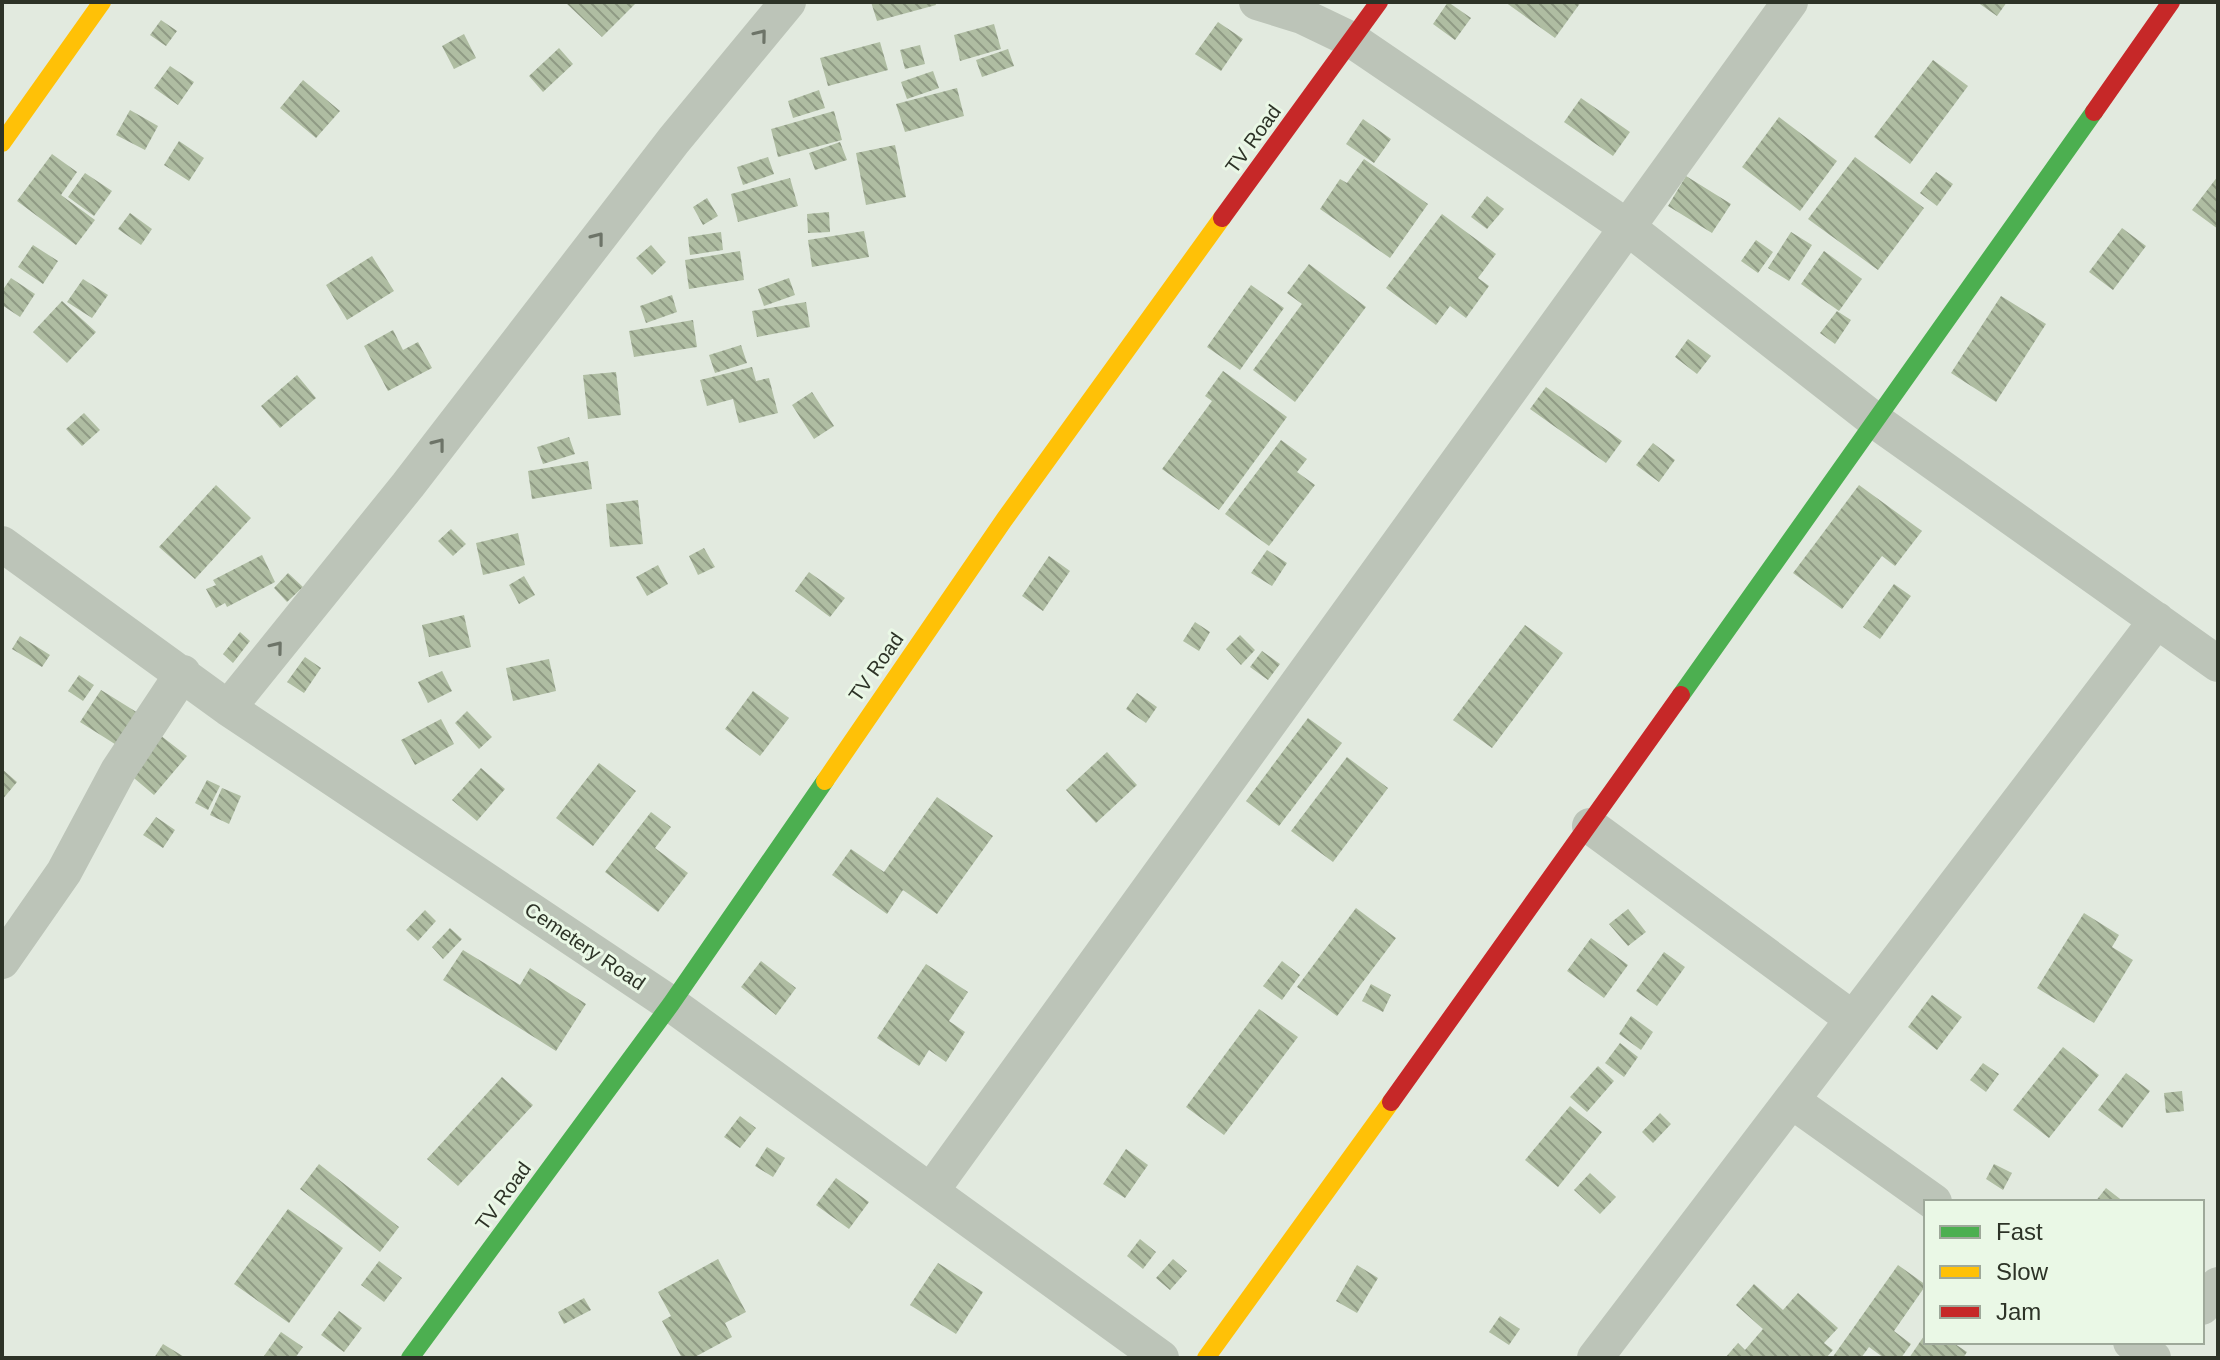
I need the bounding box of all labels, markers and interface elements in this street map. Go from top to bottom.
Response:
one-way arrow [751,30,766,44]
street label: TV Road [1221,101,1285,177]
one-way arrow [589,232,603,247]
one-way arrow [430,438,444,453]
street label: TV Road [844,628,908,706]
one-way arrow [268,641,282,656]
street label: Cemetery Road [521,898,649,994]
street label: TV Road [471,1158,535,1234]
legend [1924,1200,2204,1344]
text: Fast [1996,1218,2043,1245]
text: Slow [1996,1258,2049,1285]
text: Jam [1996,1298,2041,1325]

